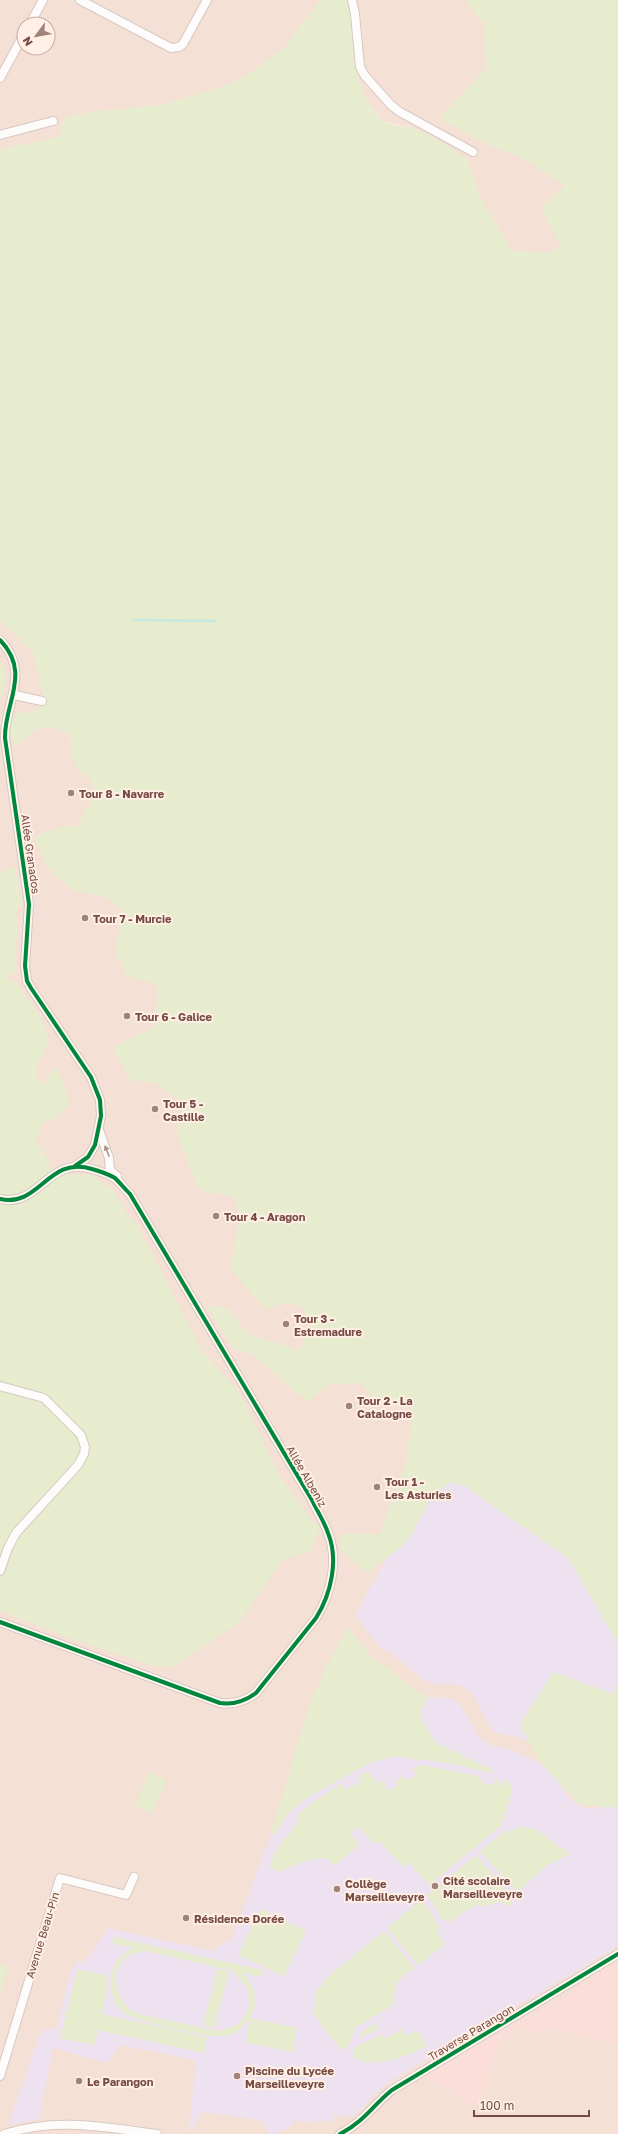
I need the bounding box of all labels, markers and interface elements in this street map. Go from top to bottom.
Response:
north arrow [16,16,56,56]
text: N [19,35,35,49]
place label: Tour 8 - Navarre [79,787,165,800]
marker: Tour 8 - Navarre [66,788,76,798]
street label: Allée Granados [19,814,43,895]
place label: Tour 7 - Murcie [93,912,172,925]
marker: Tour 7 - Murcie [80,913,90,923]
place label: Tour 6 - Galice [135,1010,213,1023]
marker: Tour 6 - Galice [122,1011,132,1021]
place label: Tour 5 - Castille [163,1097,205,1123]
marker: Tour 5 - Castille [150,1104,160,1114]
one-way arrow [103,1145,109,1157]
place label: Tour 4 - Aragon [224,1210,306,1223]
marker: Tour 4 - Aragon [211,1211,221,1221]
place label: Tour 3 - Estremadure [294,1312,362,1338]
marker: Tour 3 - Estremadure [281,1319,291,1329]
place label: Tour 2 - La Catalogne [357,1394,413,1420]
marker: Tour 2 - La Catalogne [344,1401,354,1411]
street label: Allée Albeniz [284,1443,330,1509]
place label: Tour 1 - Les Asturies [385,1475,451,1501]
marker: Tour 1 - Les Asturies [372,1482,382,1492]
place label: Cité scolaire Marseilleveyre [443,1874,523,1900]
place label: Collège Marseilleveyre [345,1877,425,1903]
marker: Cité scolaire Marseilleveyre [430,1881,440,1891]
marker: Collège Marseilleveyre [332,1884,342,1894]
street label: Avenue Beau-Pin [23,1890,61,1980]
place label: Résidence Dorée [194,1912,285,1925]
marker: Résidence Dorée [181,1913,191,1923]
street label: Traverse Parangon [426,2001,516,2063]
place label: Piscine du Lycée Marseilleveyre [245,2064,335,2090]
marker: Piscine du Lycée Marseilleveyre [232,2071,242,2081]
place label: Le Parangon [87,2075,154,2088]
marker: Le Parangon [74,2076,84,2086]
scale bar [474,2092,589,2118]
text: 100 m [480,2098,514,2113]

